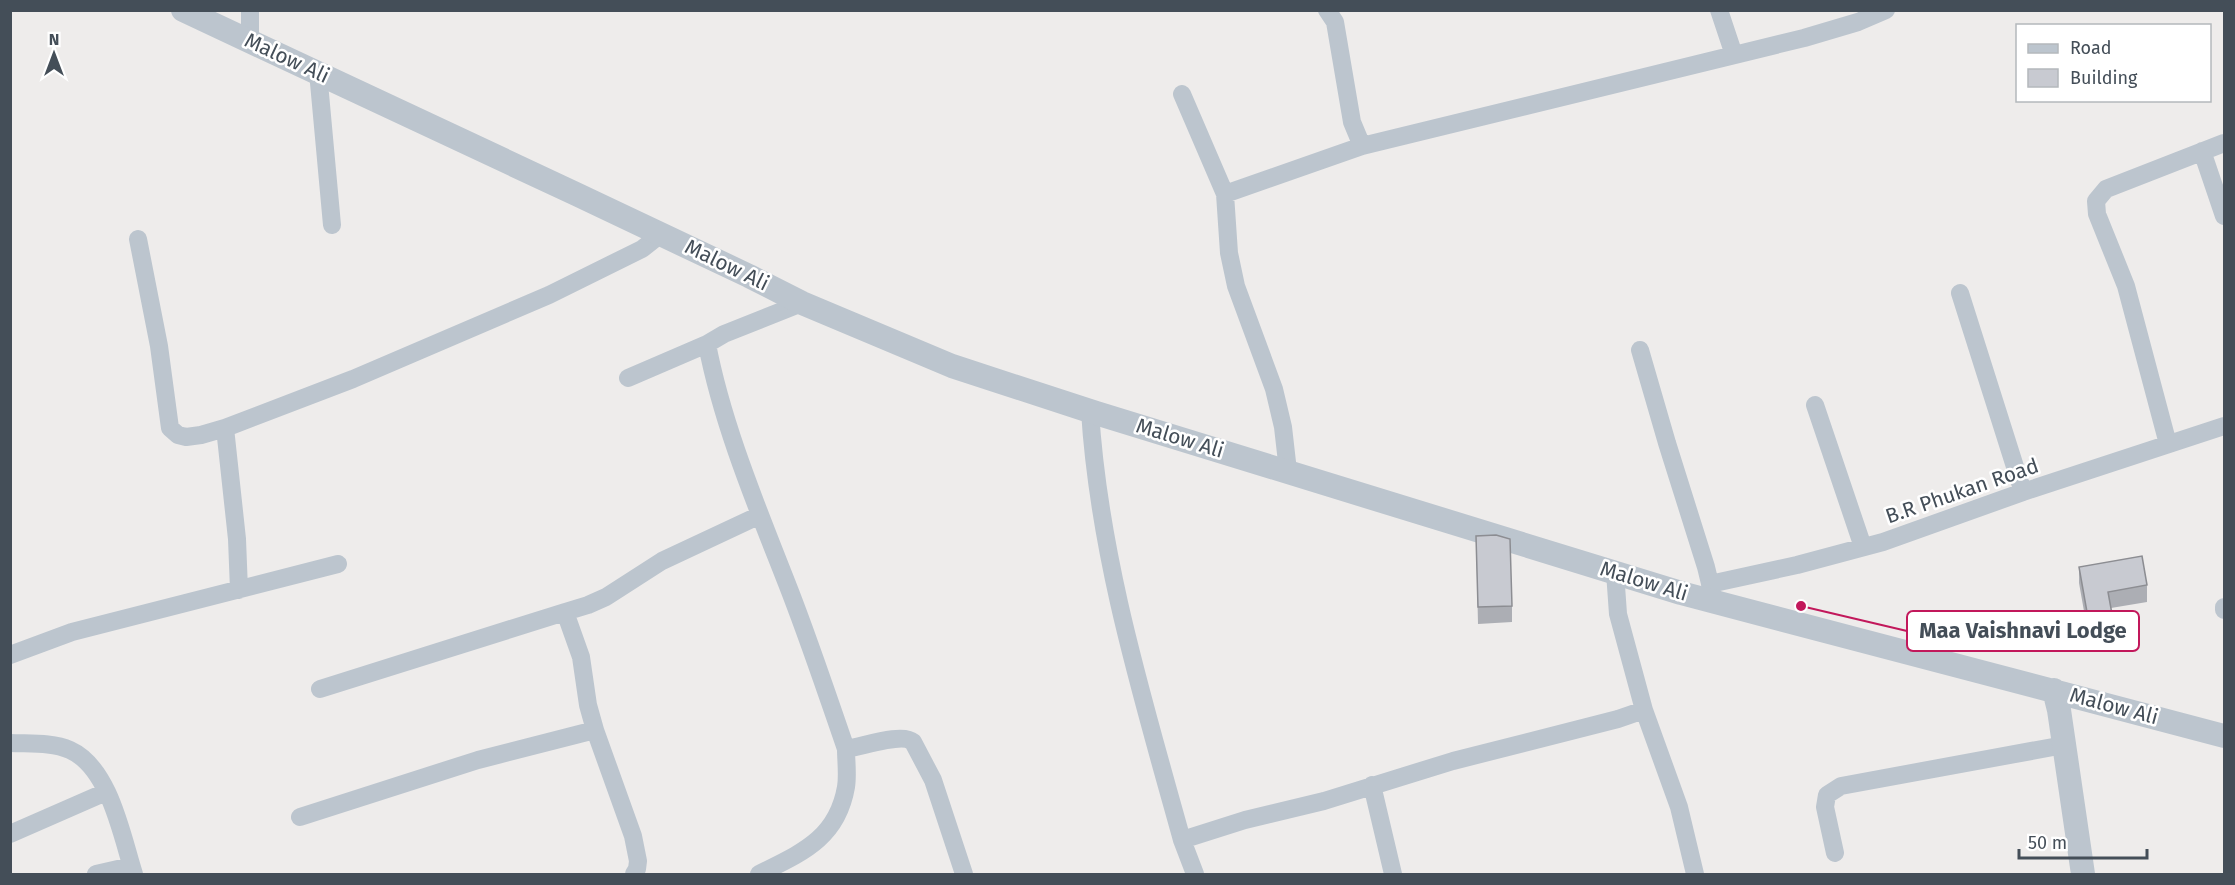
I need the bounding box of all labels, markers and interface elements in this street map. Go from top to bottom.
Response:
north arrow [24,24,84,84]
legend [2016,24,2211,102]
street label: Malow Ali [240,27,334,89]
text: N [49,30,59,49]
text: Road [2070,37,2112,59]
text: Building [2070,67,2138,89]
street label: Malow Ali [681,233,773,297]
street label: Malow Ali [1133,412,1227,464]
street label: B.R Phukan Road [1882,453,2042,529]
street label: Malow Ali [1597,555,1691,607]
callout: Maa Vaishnavi Lodge [1907,611,2139,651]
text: Maa Vaishnavi Lodge [1919,617,2127,644]
street label: Malow Ali [2067,682,2161,730]
scale bar [2019,822,2146,860]
text: 50 m [2028,832,2067,854]

